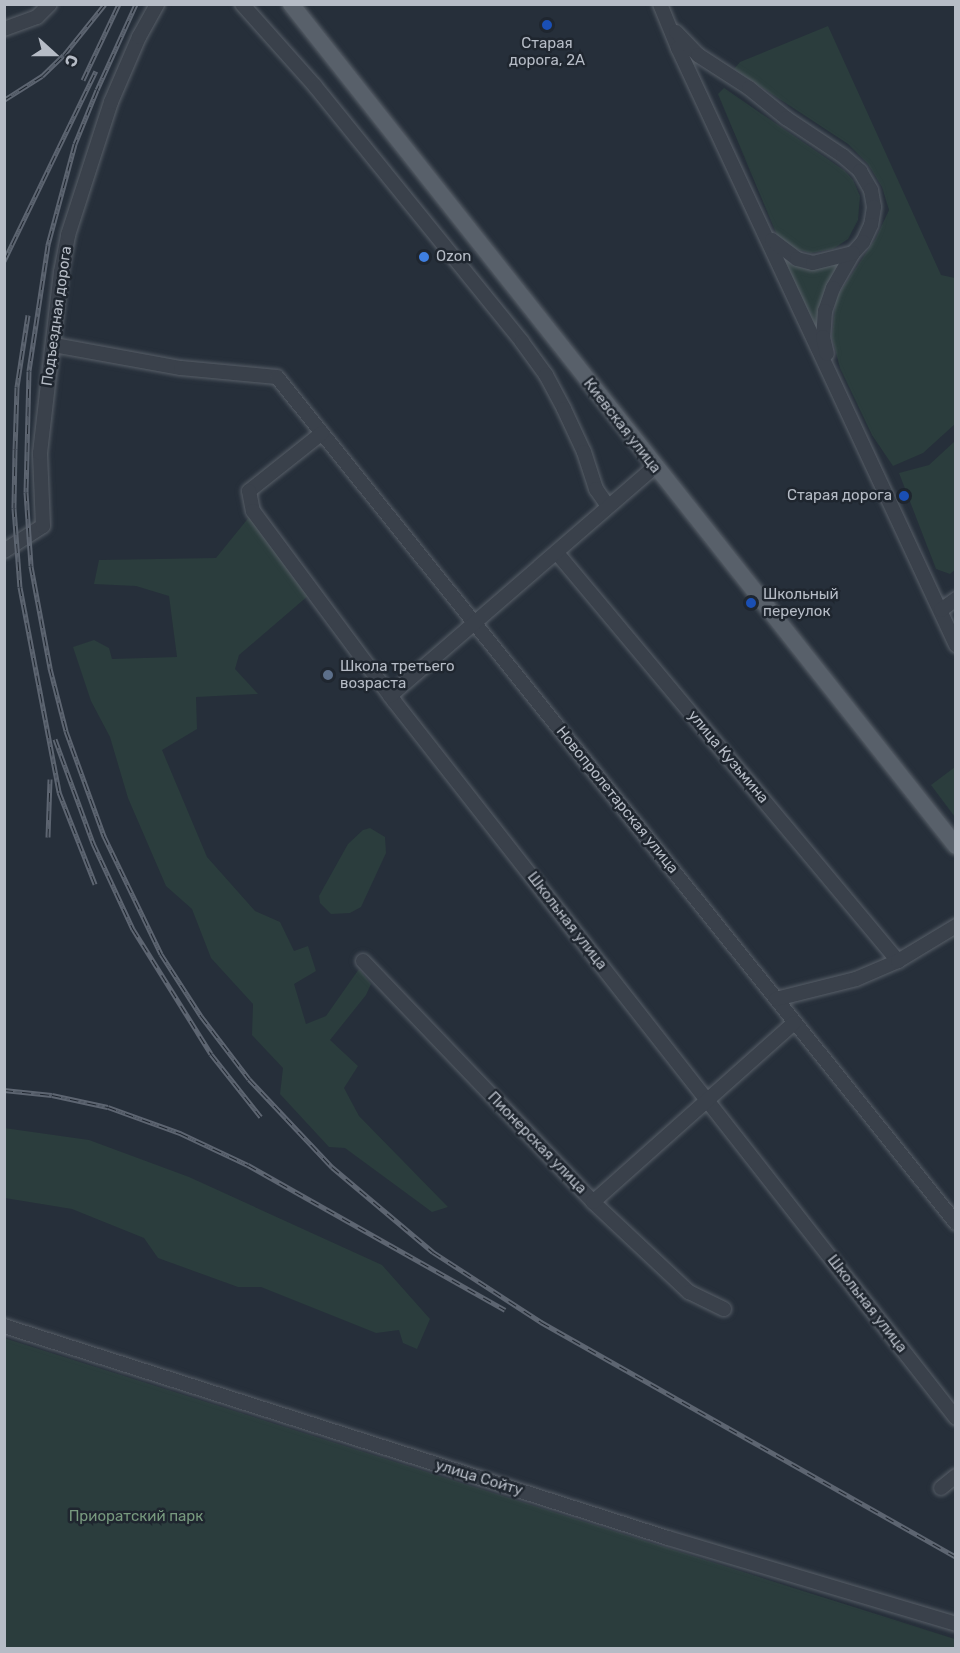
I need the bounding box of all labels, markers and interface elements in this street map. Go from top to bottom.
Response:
marker: Старая дорога, 2А [540,18,554,32]
north arrow [24,24,84,84]
place label: Старая дорога, 2А [509,34,585,69]
text: С [60,52,82,69]
street label: Подъездная дорога [38,245,76,387]
place label: Ozon [436,248,471,266]
marker: Ozon [417,250,431,264]
street label: Киевская улица [579,375,665,477]
place label: Старая дорога [787,487,892,505]
marker: Старая дорога [897,489,911,503]
place label: Школьный переулок [763,585,839,620]
marker: Школьный переулок [744,596,758,610]
place label: Школа третьего возраста [340,657,455,692]
marker: Школа третьего возраста [321,668,335,682]
street label: улица Кузьмина [684,707,772,807]
street label: Новопролетарская улица [552,723,682,877]
street label: Школьная улица [523,869,611,973]
street label: Пионерская улица [484,1088,590,1198]
street label: Школьная улица [823,1252,911,1356]
street label: улица Сойту [433,1456,525,1500]
park label: Приоратский парк [69,1508,203,1526]

